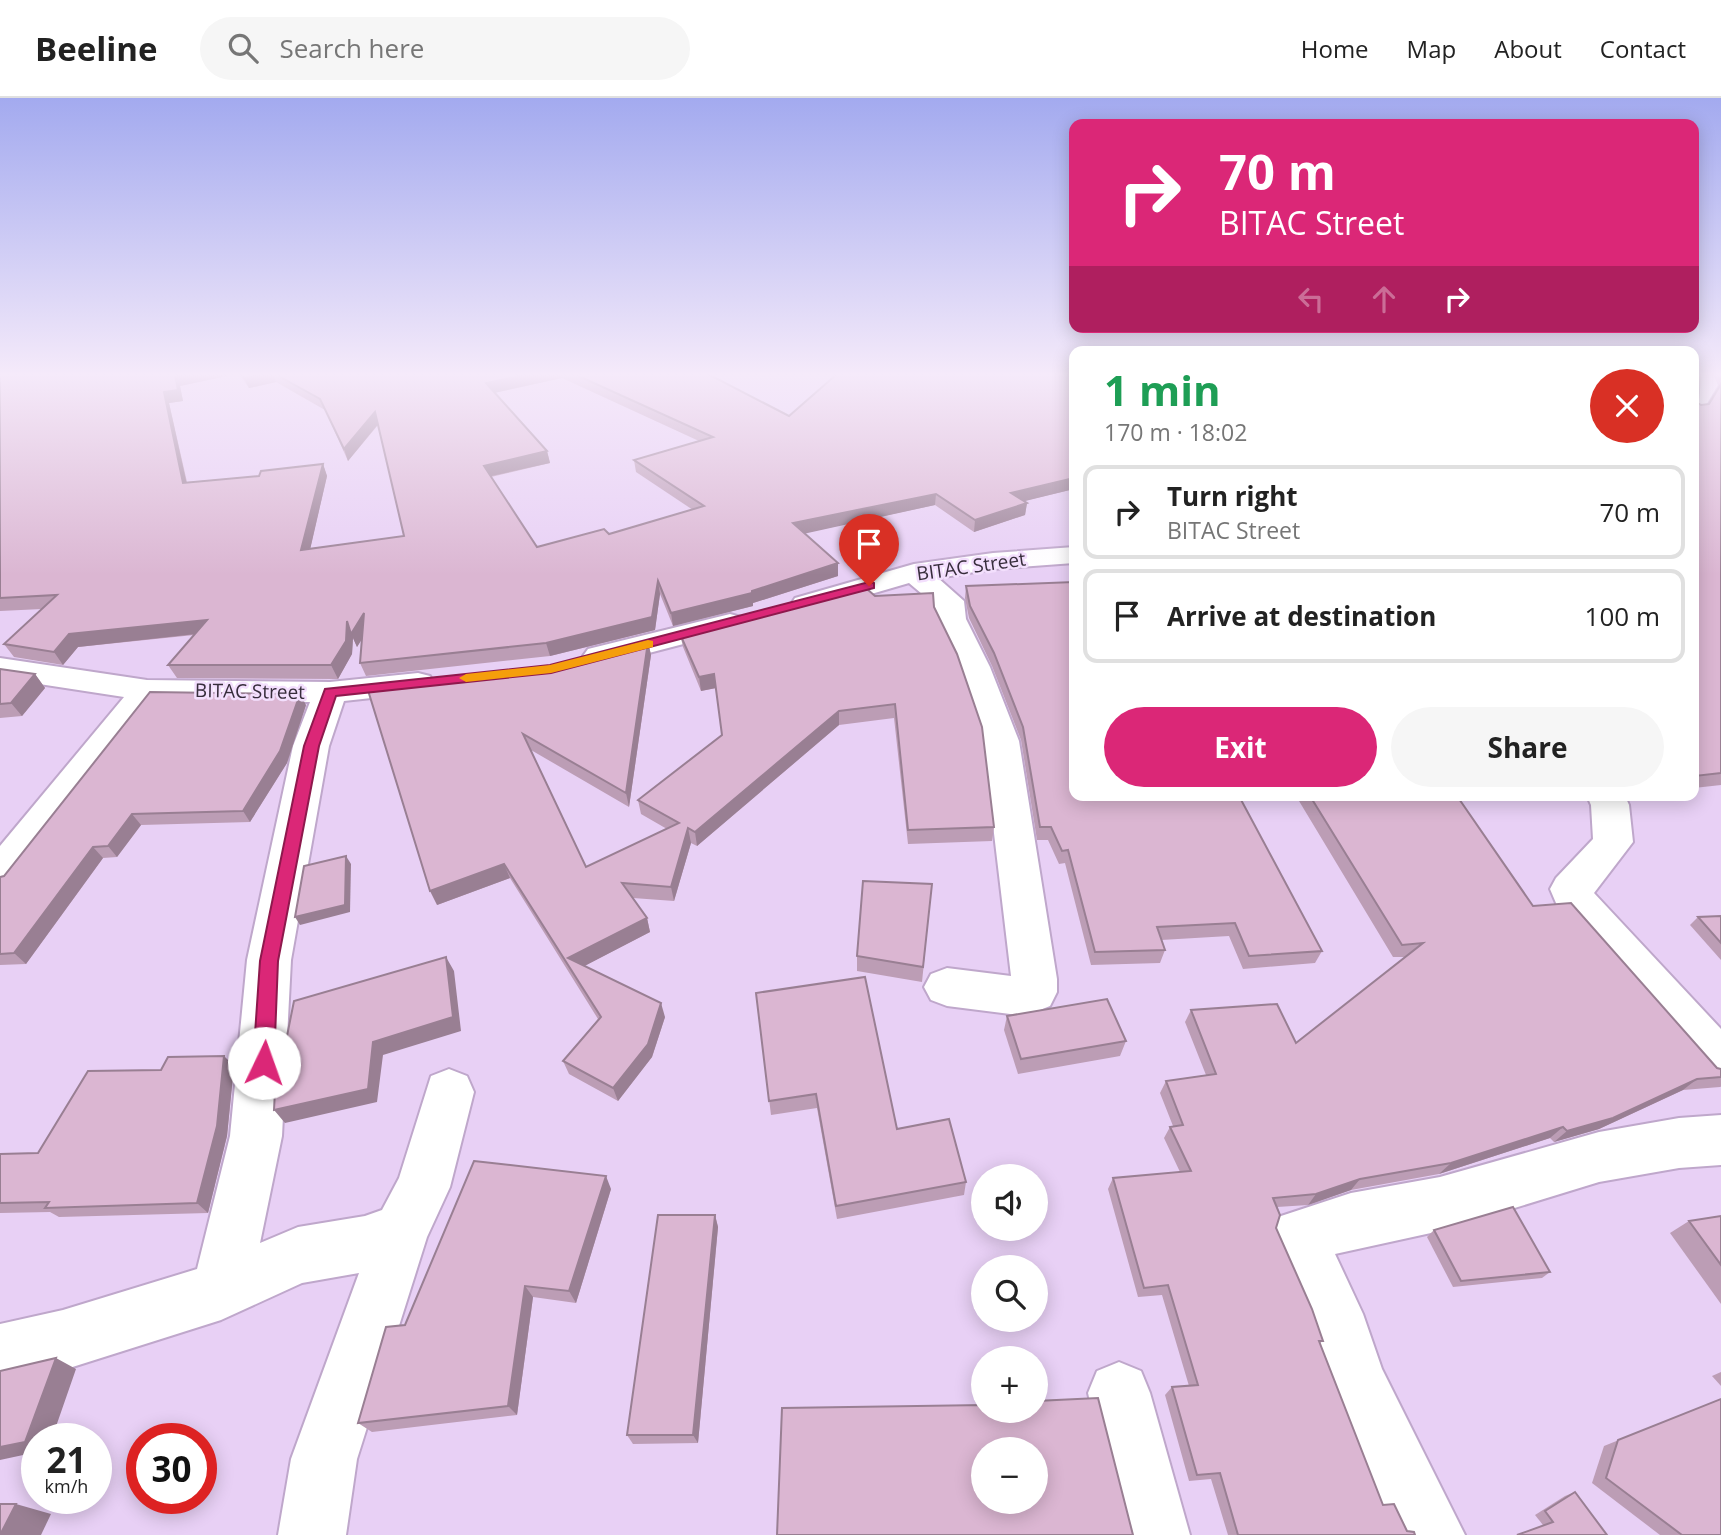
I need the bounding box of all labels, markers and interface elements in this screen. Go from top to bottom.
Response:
search box [200,17,690,80]
text: Beeline [35,26,158,71]
icon: search [224,29,262,67]
text: Search here [280,30,424,66]
text: Home [1301,32,1369,65]
text: Map [1407,32,1456,65]
text: About [1494,32,1562,65]
text: Contact [1600,32,1686,65]
text: 70 m [1219,138,1336,204]
icon: right [1104,147,1195,238]
text: BITAC Street [1219,201,1404,244]
icon: left [1292,280,1330,318]
icon: ahead [1365,280,1403,318]
icon: right [1438,280,1476,318]
text: 1 min [1104,361,1221,418]
button: close [1590,369,1664,443]
text: 170 m · 18:02 [1104,416,1247,448]
text: Turn right [1167,478,1298,514]
icon: right [1108,493,1146,531]
text: 70 m [1599,494,1660,530]
pin [839,514,899,586]
text: BITAC Street [1167,514,1300,546]
icon: arrive [850,525,888,563]
street label: BITAC Street [915,545,1028,587]
icon: arrive [1108,597,1146,635]
text: Arrive at destination [1167,598,1436,634]
text: 100 m [1585,598,1660,634]
street label: BITAC Street [195,677,305,705]
button: Exit [1104,707,1377,787]
button: Share [1391,707,1664,787]
position arrow [227,1026,301,1100]
map controls [971,1164,1048,1514]
button: sound [971,1164,1048,1241]
button: search [971,1255,1048,1332]
button: + [971,1346,1048,1423]
speed limit sign: 30 [126,1423,217,1514]
text: 21 [46,1436,87,1483]
button: − [971,1437,1048,1514]
text: km/h [45,1474,88,1498]

